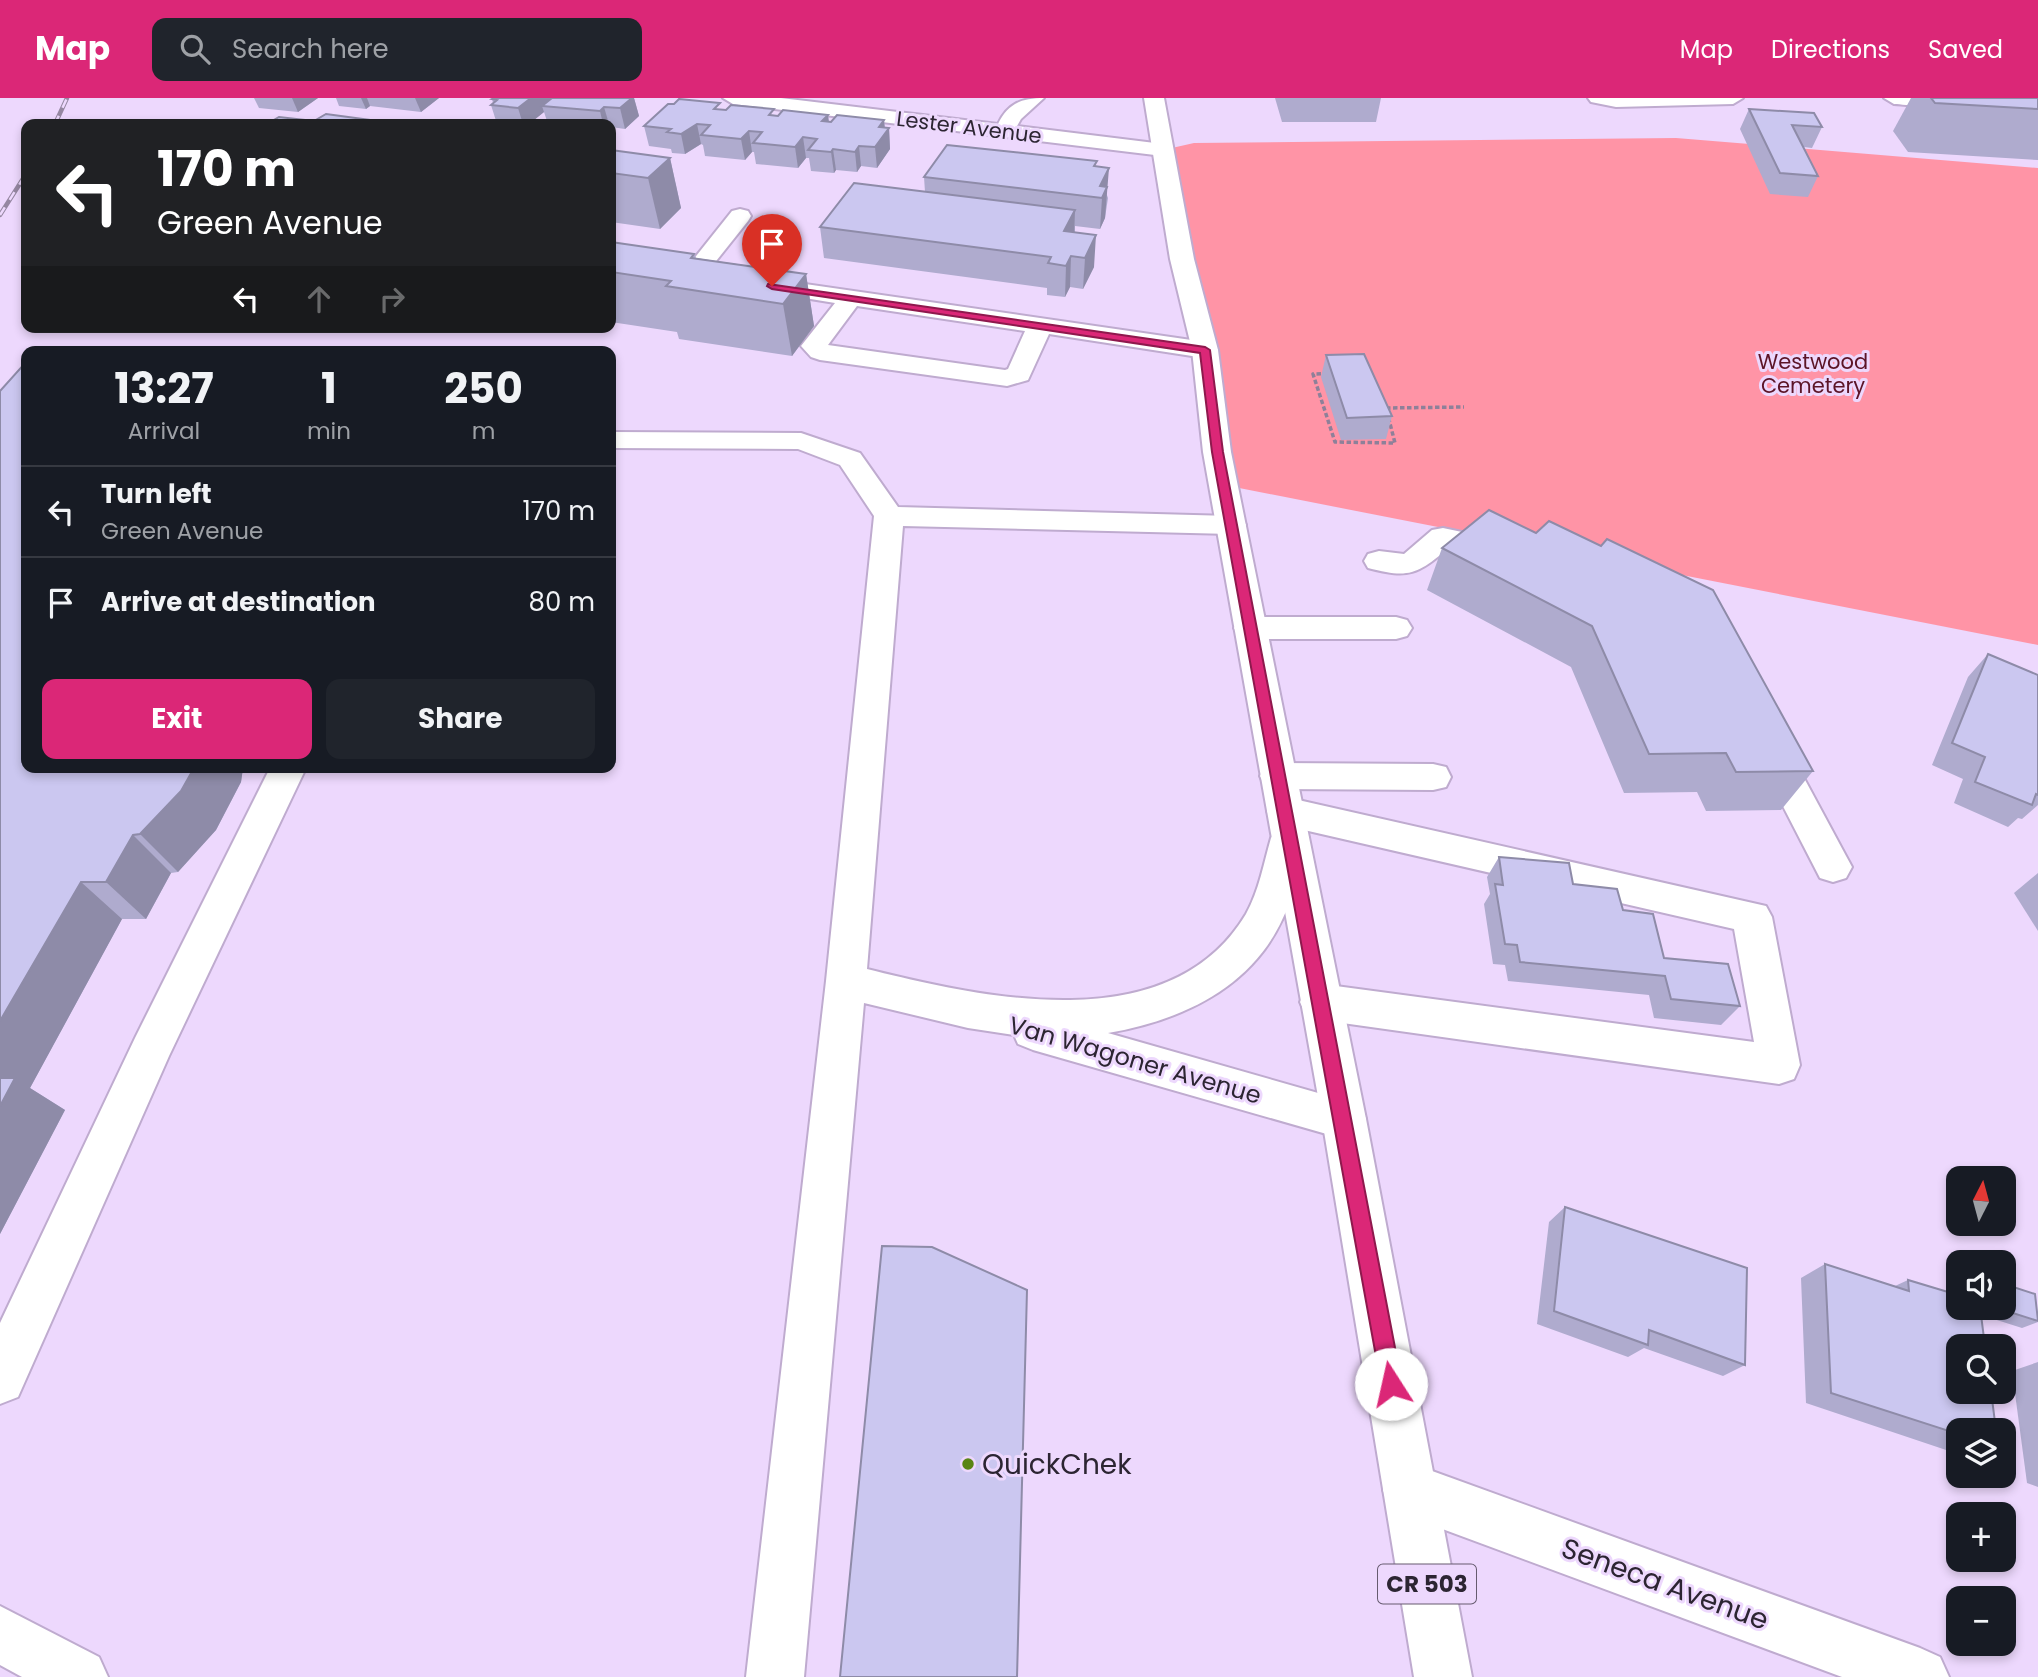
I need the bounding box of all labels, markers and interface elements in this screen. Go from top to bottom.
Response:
search box [152,18,642,81]
text: Map [35,25,110,72]
icon: search [176,30,214,68]
text: Search here [232,31,389,67]
text: Map [1680,33,1733,66]
text: Directions [1771,33,1890,66]
text: Saved [1928,33,2003,66]
street label: Lester Avenue [895,104,1043,150]
text: 170 m [157,135,296,203]
icon: left [42,147,133,238]
text: Green Avenue [157,200,383,245]
pin [742,214,802,286]
icon: arrive [753,225,791,263]
icon: left [227,280,265,318]
icon: ahead [300,280,338,318]
icon: right [373,280,411,318]
park label: Westwood Cemetery [1758,347,1868,400]
text: 13:27 [114,359,214,418]
text: 1 [321,359,337,418]
text: 250 [444,359,523,418]
text: Arrival [128,415,200,447]
text: min [307,415,351,447]
text: m [472,415,495,447]
text: Turn left [101,476,212,512]
icon: left [42,493,80,531]
text: 170 m [522,493,595,529]
text: Green Avenue [101,515,263,547]
icon: arrive [42,584,80,622]
text: Arrive at destination [101,584,376,620]
text: 80 m [529,584,595,620]
button: Exit [42,679,312,759]
button: Share [326,679,595,759]
street label: Van Wagoner Avenue [1005,1008,1265,1112]
north arrow [1946,1166,2016,1236]
map controls [1946,1166,2016,1656]
button: sound [1946,1250,2016,1320]
button: search [1946,1334,2016,1404]
position arrow [1354,1347,1428,1421]
button: layers [1946,1418,2016,1488]
place label: QuickChek [982,1445,1132,1484]
marker: QuickChek [960,1456,976,1472]
button: + [1946,1502,2016,1572]
street label: Seneca Avenue [1556,1528,1774,1640]
road number: CR 503 [1378,1564,1476,1604]
button: − [1946,1586,2016,1656]

